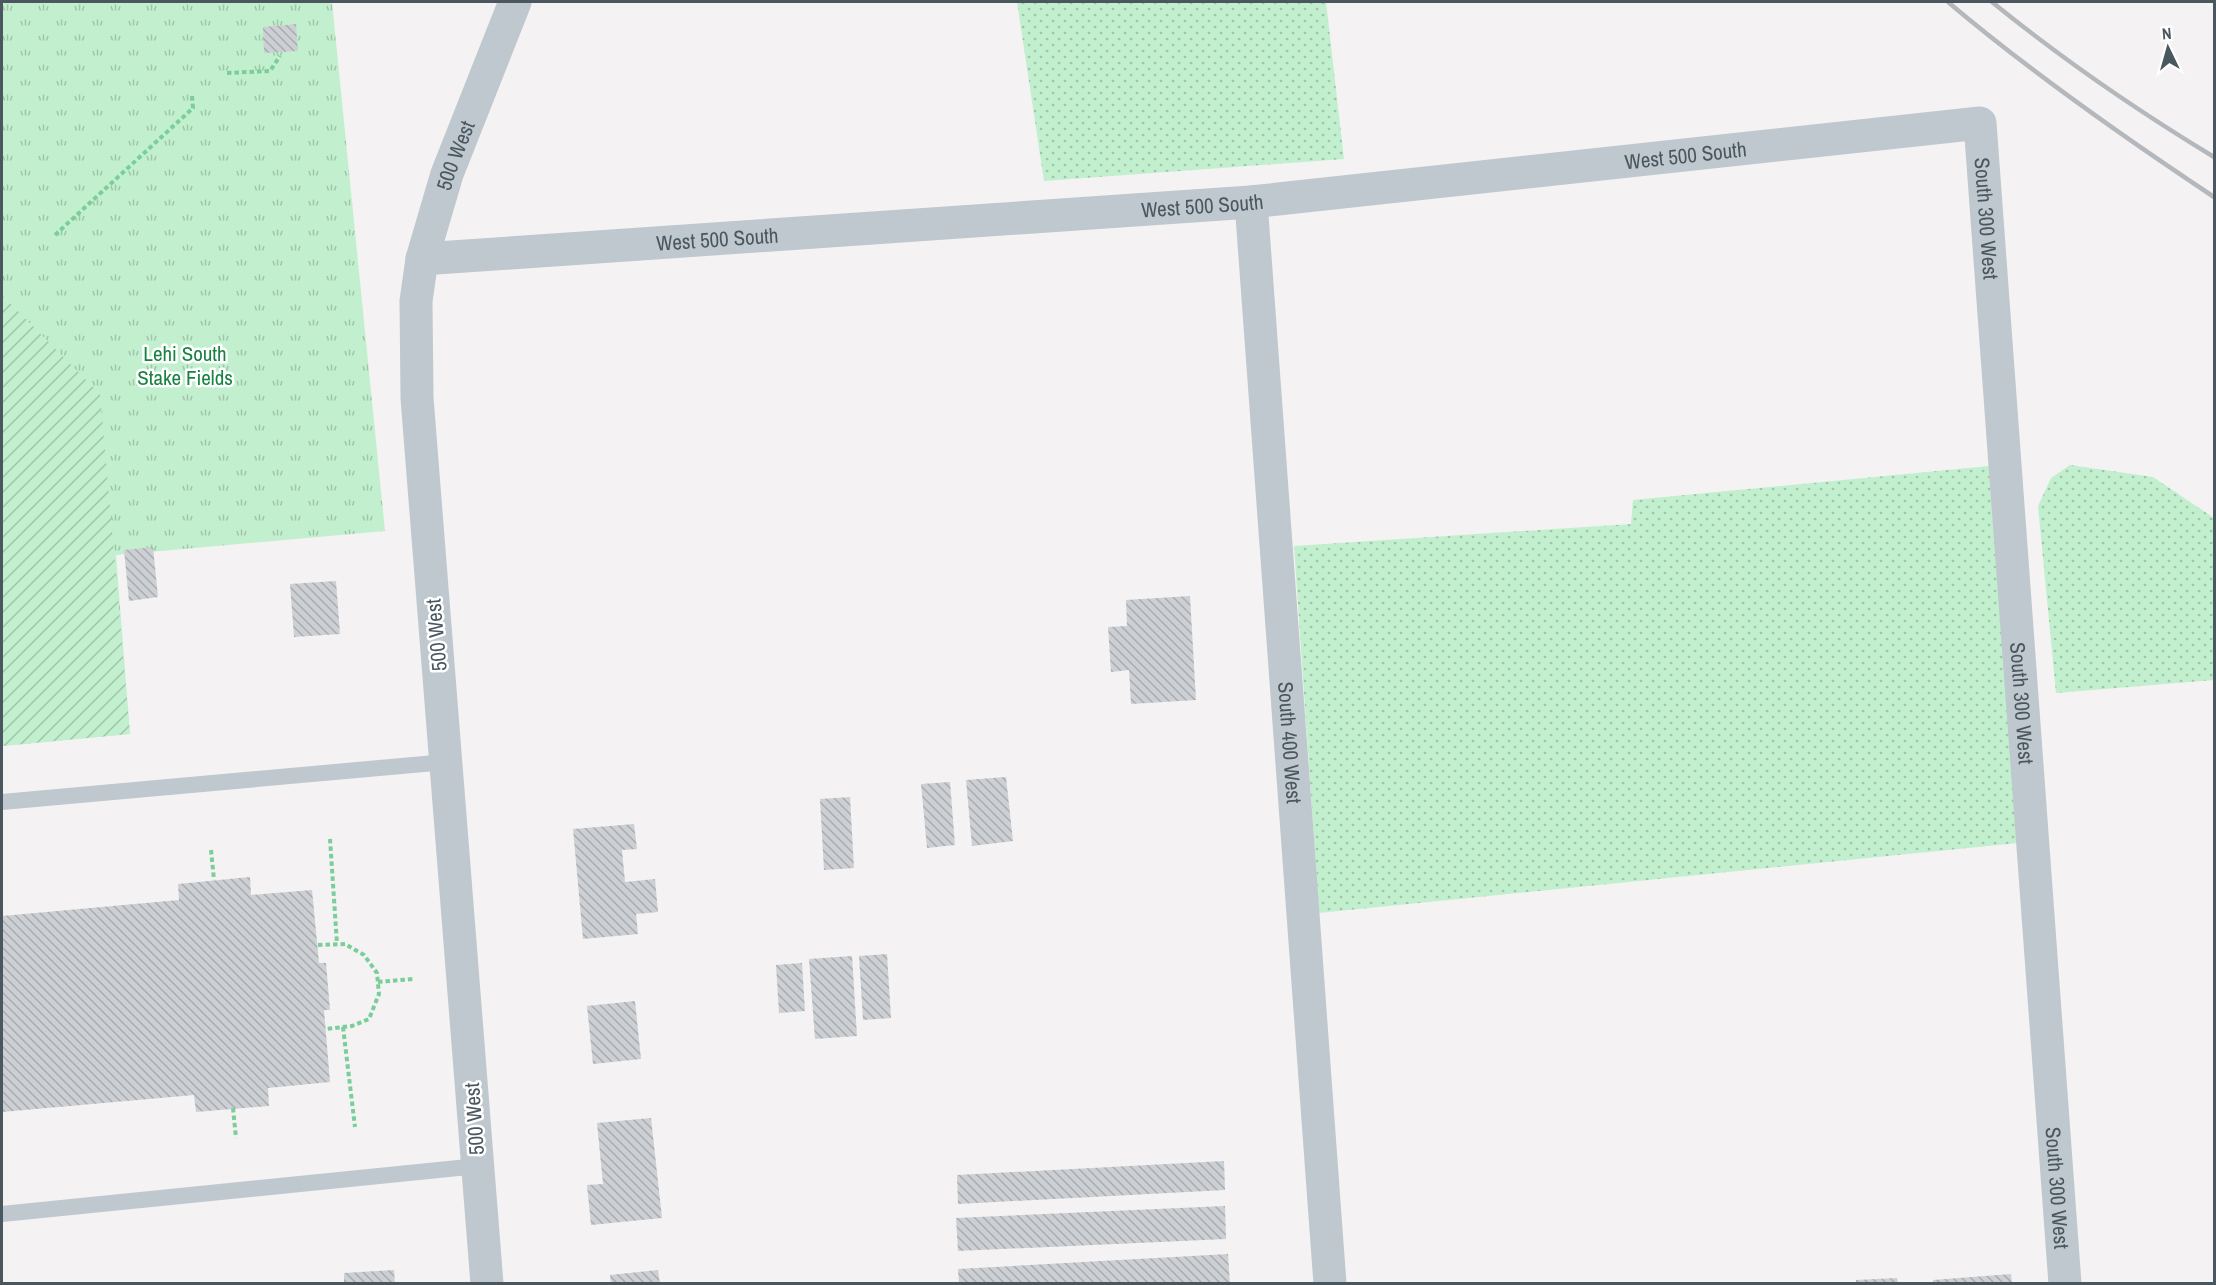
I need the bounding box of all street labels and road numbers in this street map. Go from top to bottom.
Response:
street label: 500 West [429,116,481,193]
street label: West 500 South [1623,134,1748,176]
street label: South 300 West [1968,156,2006,281]
street label: West 500 South [1140,186,1265,224]
street label: West 500 South [655,220,779,257]
street label: 500 West [418,597,454,672]
street label: South 300 West [2004,641,2041,765]
street label: South 400 West [1272,681,1309,805]
street label: 500 West [457,1082,491,1156]
street label: South 300 West [2039,1126,2077,1250]

